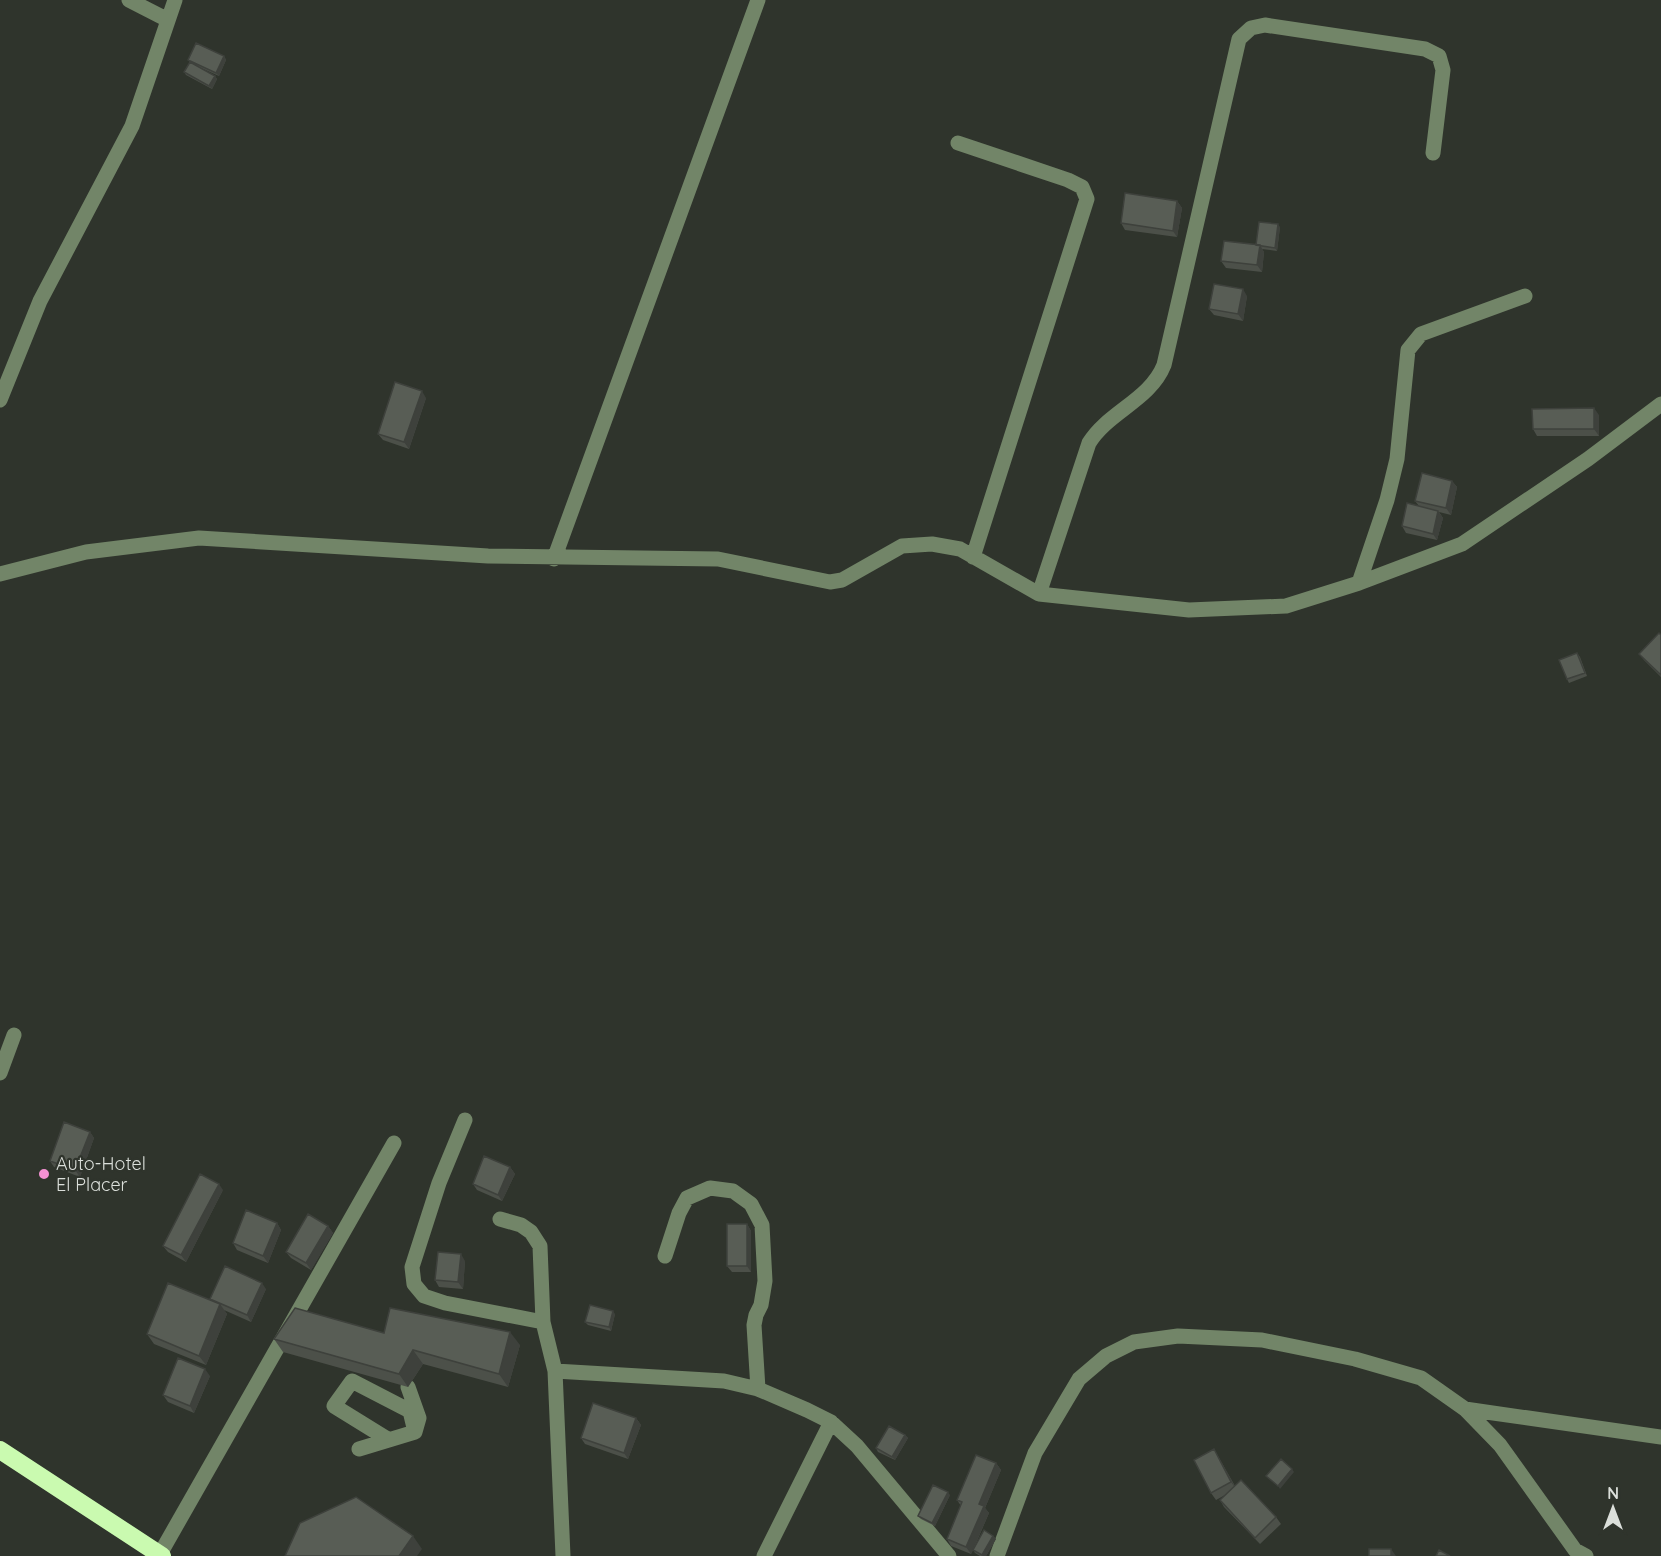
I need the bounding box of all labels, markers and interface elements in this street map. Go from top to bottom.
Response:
place label: Auto-Hotel El Placer [56,1152,146,1196]
marker: Auto-Hotel El Placer [37,1167,51,1181]
north arrow [1583,1478,1643,1538]
text: N [1607,1483,1619,1503]

